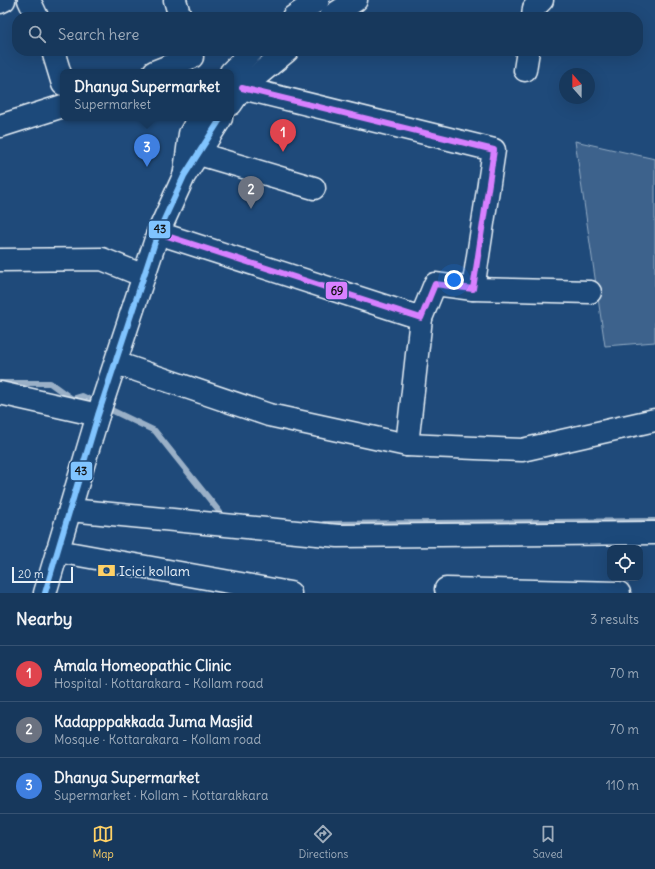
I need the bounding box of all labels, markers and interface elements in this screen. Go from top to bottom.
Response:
search box [12,12,643,56]
icon: search [26,23,48,45]
text: Search here [58,25,139,44]
north arrow [559,68,595,104]
popup [60,69,234,121]
text: Dhanya Supermarket [74,77,220,96]
text: Supermarket [74,96,151,113]
pin: 1 [270,119,296,152]
pin: 3 [134,134,160,167]
pin: 2 [238,176,264,209]
line badge: 43 [148,220,171,239]
text: 43 [154,222,166,236]
your location [444,270,464,290]
line badge: 69 [325,281,348,300]
text: 69 [331,284,343,298]
line badge: 43 [70,461,93,481]
text: 43 [75,464,87,478]
map controls [607,545,643,581]
button: locate [607,545,643,581]
bank icon: Icici kollam [96,561,116,581]
place label: Icici kollam [119,562,190,580]
scale bar [12,565,73,584]
text: 20 m [18,567,44,581]
text: Nearby [16,608,72,630]
text: 3 results [590,611,639,628]
text: Amala Homeopathic Clinic [54,656,231,675]
text: 1 [26,665,32,682]
text: 70 m [610,665,639,682]
text: Hospital · Kottarakara - Kollam road [54,675,263,692]
text: Kadapppakkada Juma Masjid [54,712,253,731]
text: 2 [25,721,33,738]
text: 70 m [610,721,639,738]
text: Mosque · Kottarakara - Kollam road [54,731,261,748]
text: Dhanya Supermarket [54,768,200,787]
text: 3 [25,777,33,794]
text: 110 m [606,777,639,794]
text: Supermarket · Kollam - Kottarakkara [54,787,268,804]
tab: Map [92,823,114,861]
tab: Directions [299,823,348,861]
tab: Saved [533,823,563,861]

